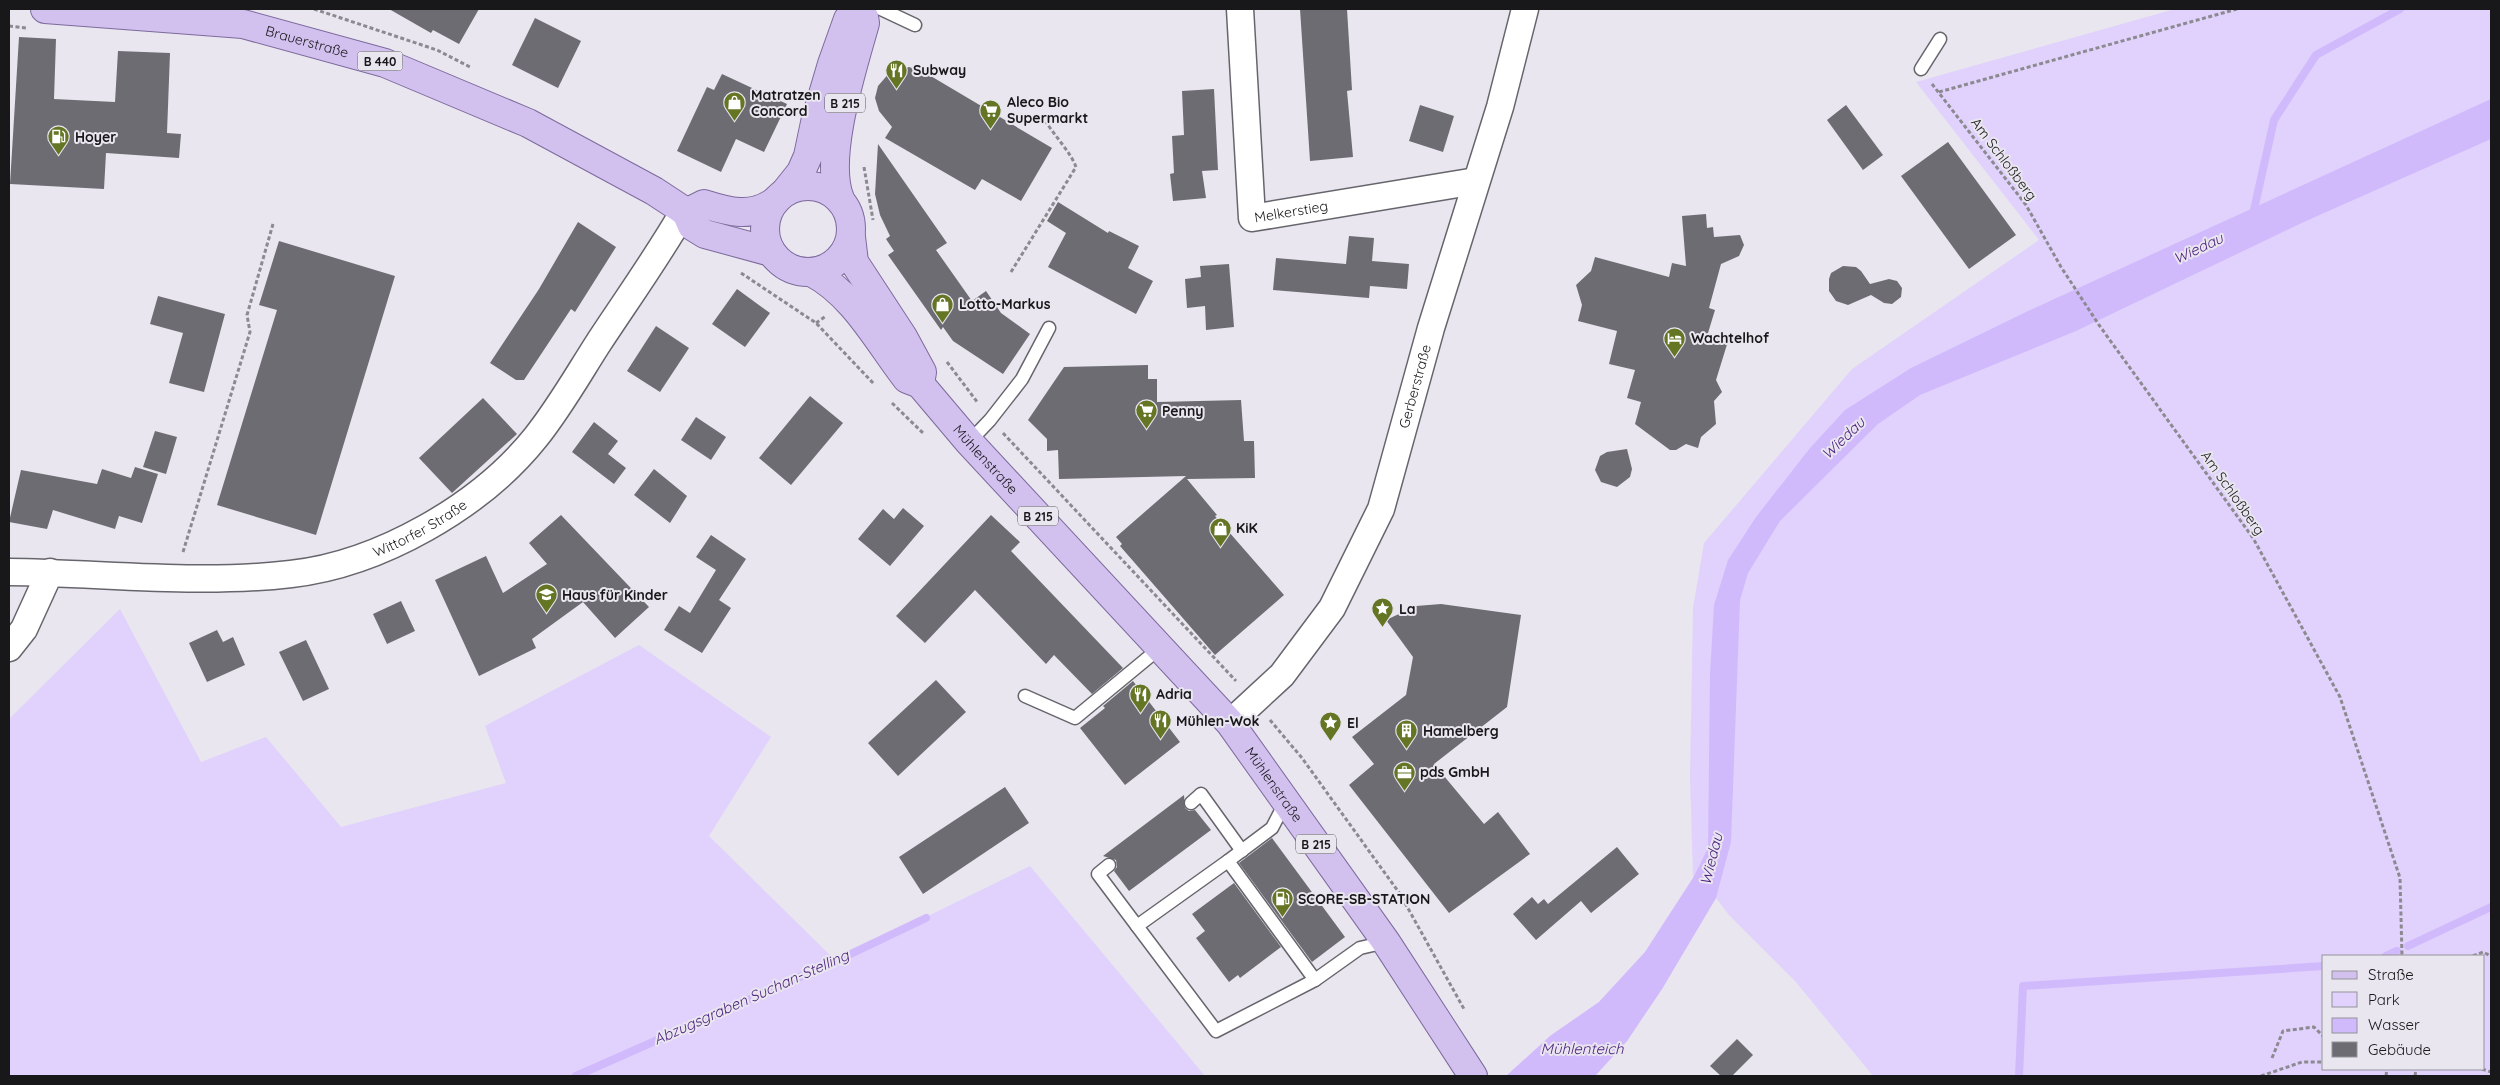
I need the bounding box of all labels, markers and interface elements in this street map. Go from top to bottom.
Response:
street label: Brauerstraße [263,22,351,62]
road number: B 440 [358,51,402,70]
restaurant icon: Subway [885,58,909,89]
place label: Subway [913,61,966,79]
place label: Matratzen Concord [751,86,821,120]
shop icon: Matratzen Concord [723,91,747,122]
place label: Aleco Bio Supermarkt [1007,93,1088,127]
road number: B 215 [825,94,865,112]
supermarket icon: Aleco Bio Supermarkt [979,98,1003,129]
street label: Am Schloßberg [1967,114,2041,204]
fuel station icon: Hoyer [47,125,71,156]
place label: Hoyer [75,128,116,146]
street label: Melkerstieg [1253,197,1329,226]
water label: Wiedau [2170,228,2227,268]
shop icon: Lotto-Markus [931,292,955,323]
place label: Lotto-Markus [959,295,1051,313]
hotel icon: Wachtelhof [1663,326,1687,357]
place label: Wachtelhof [1691,329,1770,347]
street label: Gerberstraße [1395,342,1435,430]
supermarket icon: Penny [1134,399,1158,430]
place label: Penny [1162,402,1203,420]
water label: Wiedau [1817,412,1870,463]
street label: Mühlenstraße [949,421,1022,498]
street label: Am Schloßberg [2197,447,2269,539]
street label: Wittorfer Straße [370,496,470,561]
road number: B 215 [1018,506,1058,526]
shop icon: KiK [1208,516,1232,547]
place label: KiK [1236,519,1258,537]
school or university icon: Haus für Kinder [534,583,558,614]
place label: Haus für Kinder [562,586,668,604]
place icon: La [1371,597,1395,628]
place label: La [1399,600,1416,618]
restaurant icon: Adria [1128,682,1152,713]
place label: Adria [1156,685,1192,703]
restaurant icon: Mühlen-Wok [1148,709,1172,740]
place icon: El [1319,711,1343,742]
place label: Mühlen-Wok [1176,712,1259,730]
place label: El [1347,714,1359,732]
building icon: Hamelberg [1395,719,1419,750]
place label: Hamelberg [1423,722,1499,740]
street label: Mühlenstraße [1241,743,1307,826]
office icon: pds GmbH [1392,760,1416,791]
place label: pds GmbH [1420,763,1490,781]
water label: Wiedau [1695,830,1727,887]
road number: B 215 [1296,834,1336,854]
fuel station icon: SCORE-SB-STATION [1270,887,1294,918]
place label: SCORE-SB-STATION [1298,890,1430,908]
water label: Abzugsgraben Suchan-Stelling [650,945,853,1049]
legend [2322,955,2485,1070]
text: Straße [2368,965,2414,984]
text: Park [2368,990,2400,1009]
text: Wasser [2368,1015,2420,1034]
water label: Mühlenteich [1541,1039,1624,1058]
text: Gebäude [2368,1040,2431,1059]

